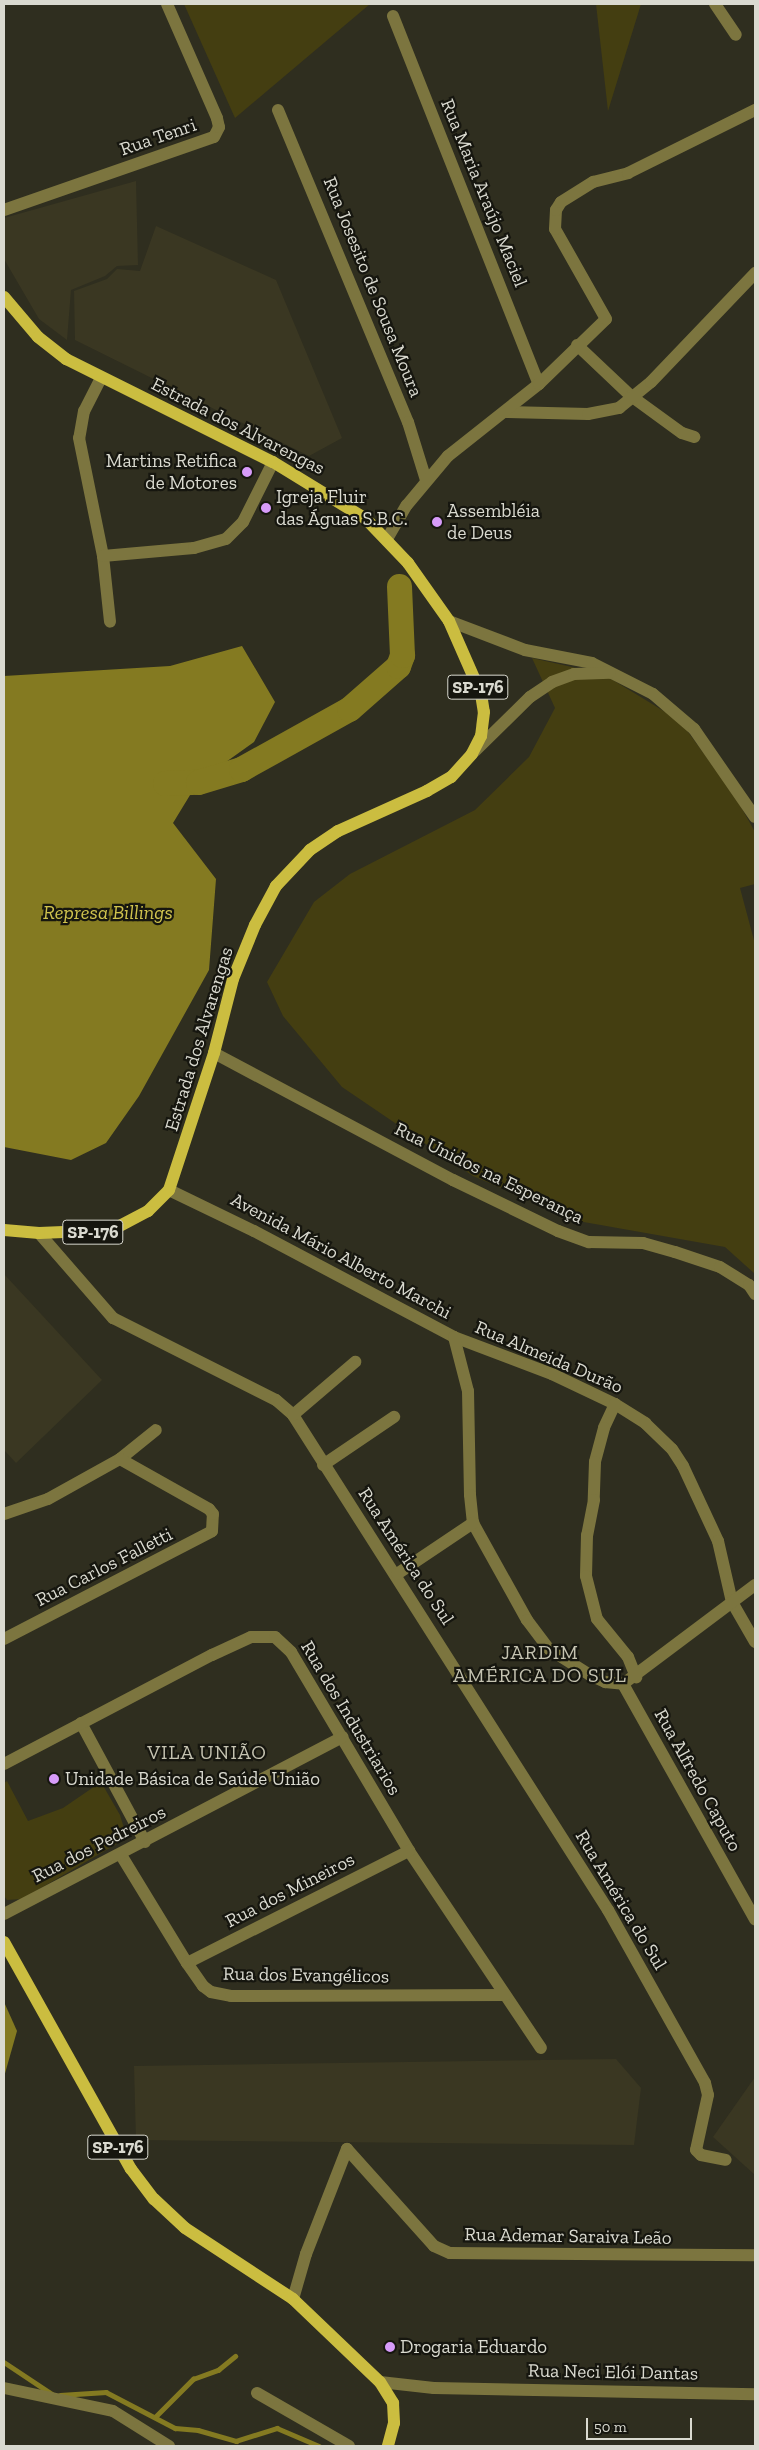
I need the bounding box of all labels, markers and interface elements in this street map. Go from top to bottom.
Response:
street label: Rua Maria Araújo Maciel [436,95,532,291]
street label: Rua Tenri [117,113,199,161]
street label: Rua Josesito de Sousa Moura [318,173,428,401]
street label: Estrada dos Alvarengas [147,372,329,480]
place label: Martins Retifica de Motores [106,450,237,494]
marker: Martins Retifica de Motores [241,466,253,478]
place label: Igreja Fluir das Águas S.B.C. [276,486,408,530]
place label: Assembléia de Deus [447,500,540,544]
marker: Igreja Fluir das Águas S.B.C. [260,502,272,514]
marker: Assembléia de Deus [431,516,443,528]
road number: SP-176 [447,672,509,702]
water label: Represa Billings [43,900,173,924]
street label: Estrada dos Alvarengas [160,944,238,1134]
street label: Rua Unidos na Esperança [391,1117,587,1229]
street label: Avenida Mário Alberto Marchi [227,1188,455,1324]
road number: SP-176 [62,1216,124,1248]
street label: Rua Almeida Durão [471,1315,627,1399]
street label: Rua América do Sul [353,1483,459,1629]
street label: Rua Carlos Falletti [32,1523,176,1611]
street label: Rua dos Industriarios [296,1637,406,1799]
district label: JARDIM AMÉRICA DO SUL [451,1640,629,1687]
street label: Rua Alfredo Caputo [649,1704,747,1856]
district label: VILA UNIÃO [146,1740,268,1764]
place label: Unidade Básica de Saúde União [65,1768,320,1790]
marker: Unidade Básica de Saúde União [47,1772,61,1786]
street label: Rua dos Pedreiros [28,1801,170,1887]
street label: Rua América do Sul [570,1826,672,1974]
street label: Rua dos Mineiros [222,1848,358,1932]
street label: Rua dos Evangélicos [223,1962,389,1988]
road number: SP-176 [87,2132,149,2162]
street label: Rua Ademar Saraiva Leão [464,2223,672,2249]
place label: Drogaria Eduardo [400,2336,547,2358]
marker: Drogaria Eduardo [384,2341,396,2353]
street label: Rua Neci Elói Dantas [528,2359,698,2385]
scale bar [589,2408,695,2440]
text: 50 m [594,2418,627,2436]

